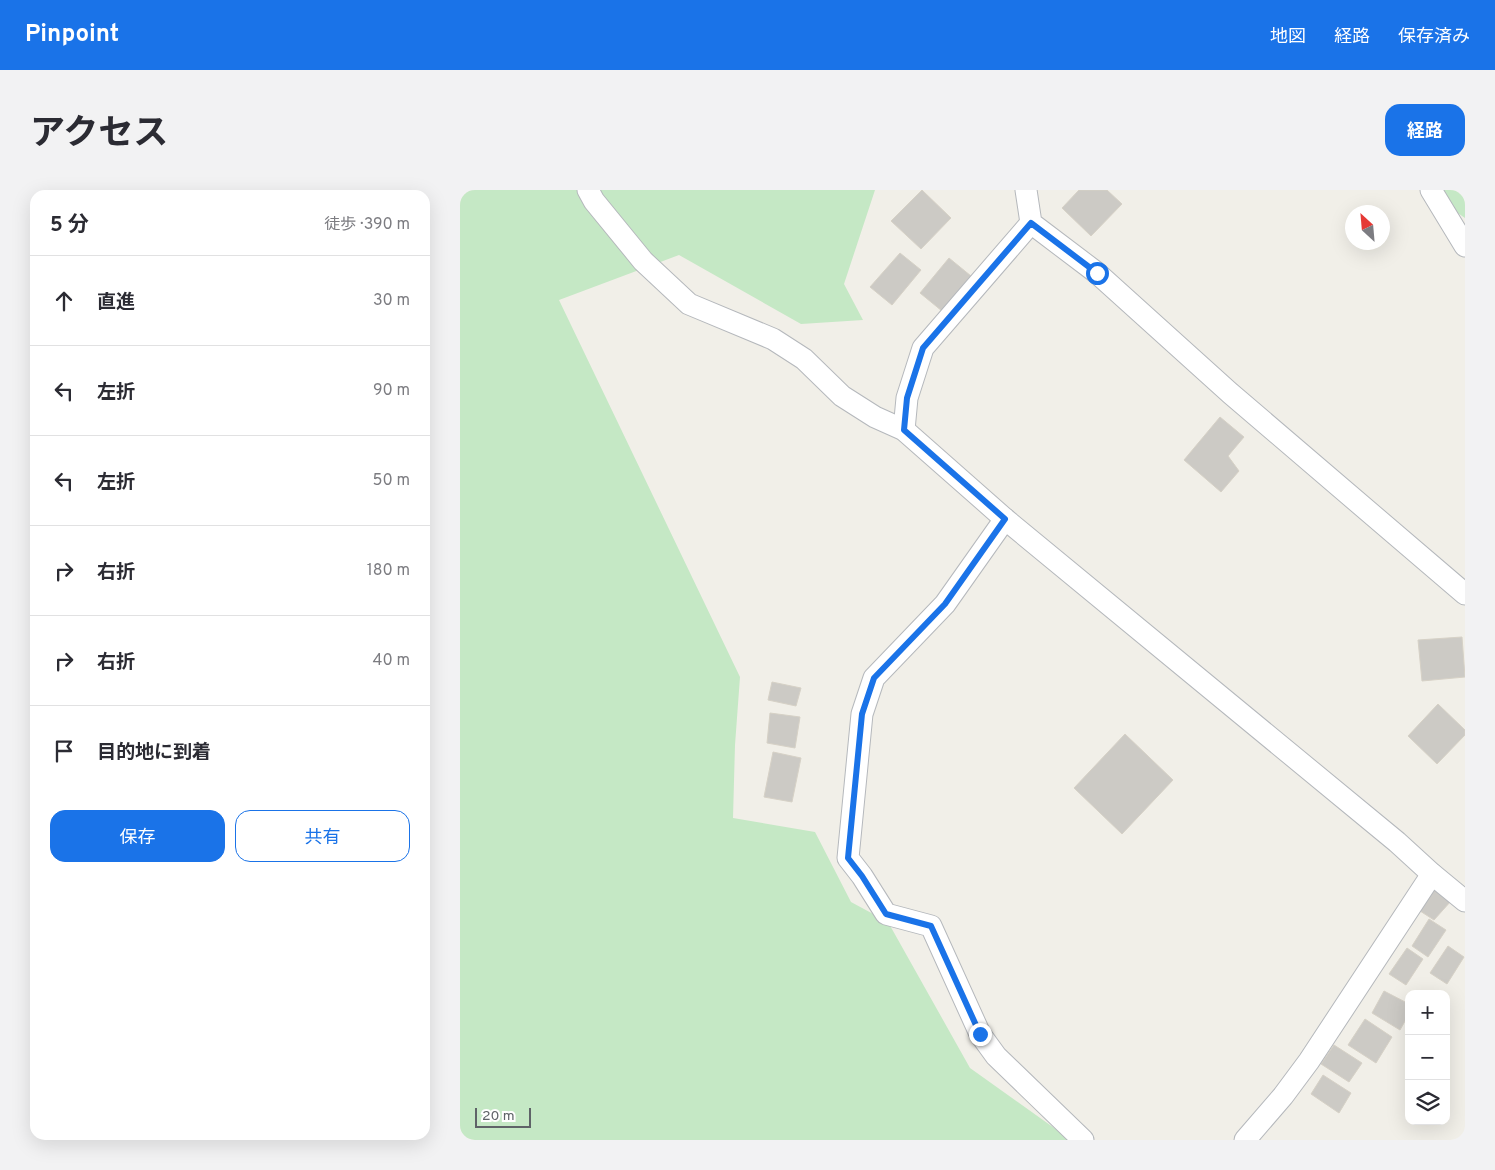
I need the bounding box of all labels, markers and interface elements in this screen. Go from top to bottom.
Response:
text: Pinpoint [25,20,119,50]
text: 地図 [1270,26,1306,49]
text: 経路 [1334,26,1370,49]
text: 保存済み [1398,26,1470,49]
button: 経路 [1385,104,1465,156]
text: アクセス [30,113,168,157]
north arrow [1345,205,1390,250]
text: 5 分 [50,212,89,239]
text: 徒歩 · 390 m [324,215,410,235]
route start [1086,262,1109,285]
icon: ahead [50,287,78,315]
text: 直進 [97,291,135,315]
text: 30 m [373,291,410,311]
icon: left [50,377,78,405]
text: 左折 [97,381,135,405]
text: 90 m [373,381,410,401]
icon: left [50,467,78,495]
text: 左折 [97,471,135,495]
text: 50 m [373,471,410,491]
icon: right [50,557,78,585]
text: 右折 [97,561,135,585]
text: 180 m [367,561,410,581]
icon: right [50,647,78,675]
text: 右折 [97,651,135,675]
text: 40 m [372,651,410,671]
icon: arrive [50,737,78,765]
text: 目的地に到着 [97,741,211,765]
button: 保存 [50,810,225,862]
button: 共有 [235,810,410,862]
map controls [1405,990,1450,1125]
button: + [1405,990,1450,1035]
route end [969,1023,992,1046]
button: − [1405,1035,1450,1080]
button: layers [1405,1080,1450,1125]
scale bar [475,1105,531,1128]
text: 20 m [482,1108,515,1125]

